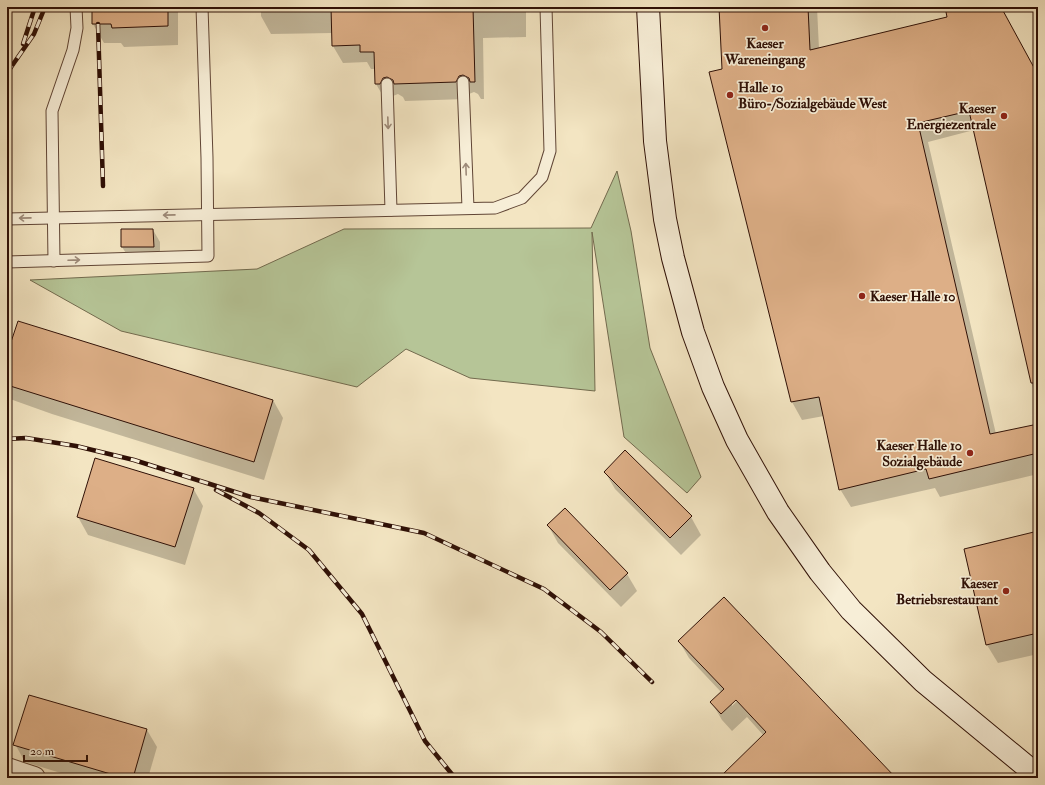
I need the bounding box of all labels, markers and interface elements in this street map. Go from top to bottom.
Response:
marker: Kaeser Wareneingang [760,23,770,33]
place label: Kaeser Wareneingang [724,35,806,69]
place label: Halle 10 Büro-/Sozialgebäude West [738,79,887,113]
marker: Halle 10 Büro-/Sozialgebäude West [725,90,735,100]
place label: Kaeser Energiezentrale [907,100,997,134]
marker: Kaeser Energiezentrale [999,111,1009,121]
one-way arrow [384,116,392,129]
one-way arrow [463,163,470,176]
one-way arrow [163,211,176,219]
one-way arrow [19,214,32,222]
one-way arrow [67,256,80,264]
place label: Kaeser Halle 10 [870,288,955,305]
marker: Kaeser Halle 10 [857,291,867,301]
place label: Kaeser Halle 10 Sozialgebäude [877,437,962,471]
marker: Kaeser Halle 10 Sozialgebäude [965,448,975,458]
place label: Kaeser Betriebsrestaurant [896,575,999,608]
marker: Kaeser Betriebsrestaurant [1001,586,1011,596]
scale bar [24,737,87,763]
text: 20 m [30,744,55,759]

